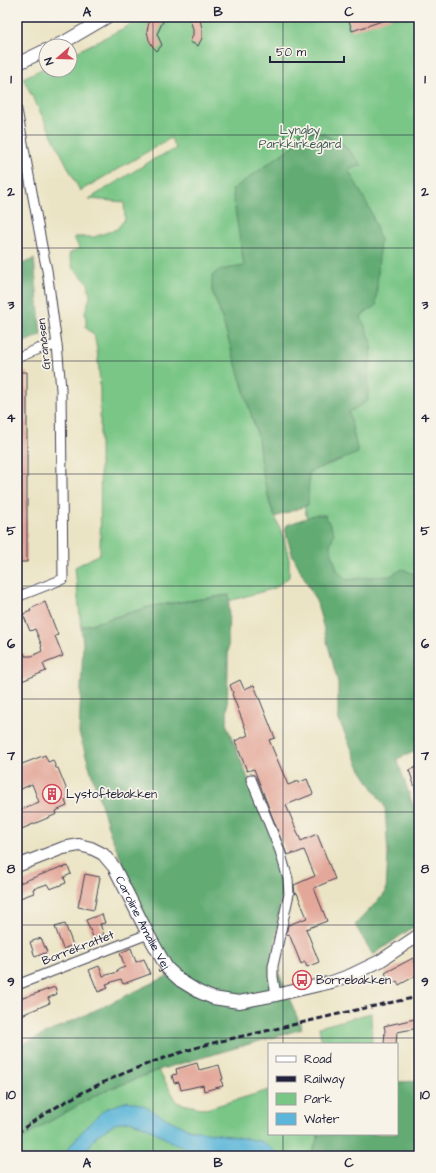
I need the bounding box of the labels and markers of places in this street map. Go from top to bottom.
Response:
building icon: Lystoftebakken [41,783,63,805]
place label: Lystoftebakken [66,786,157,804]
bus stop icon: Borrebakken [291,969,313,991]
place label: Borrebakken [316,972,391,989]

